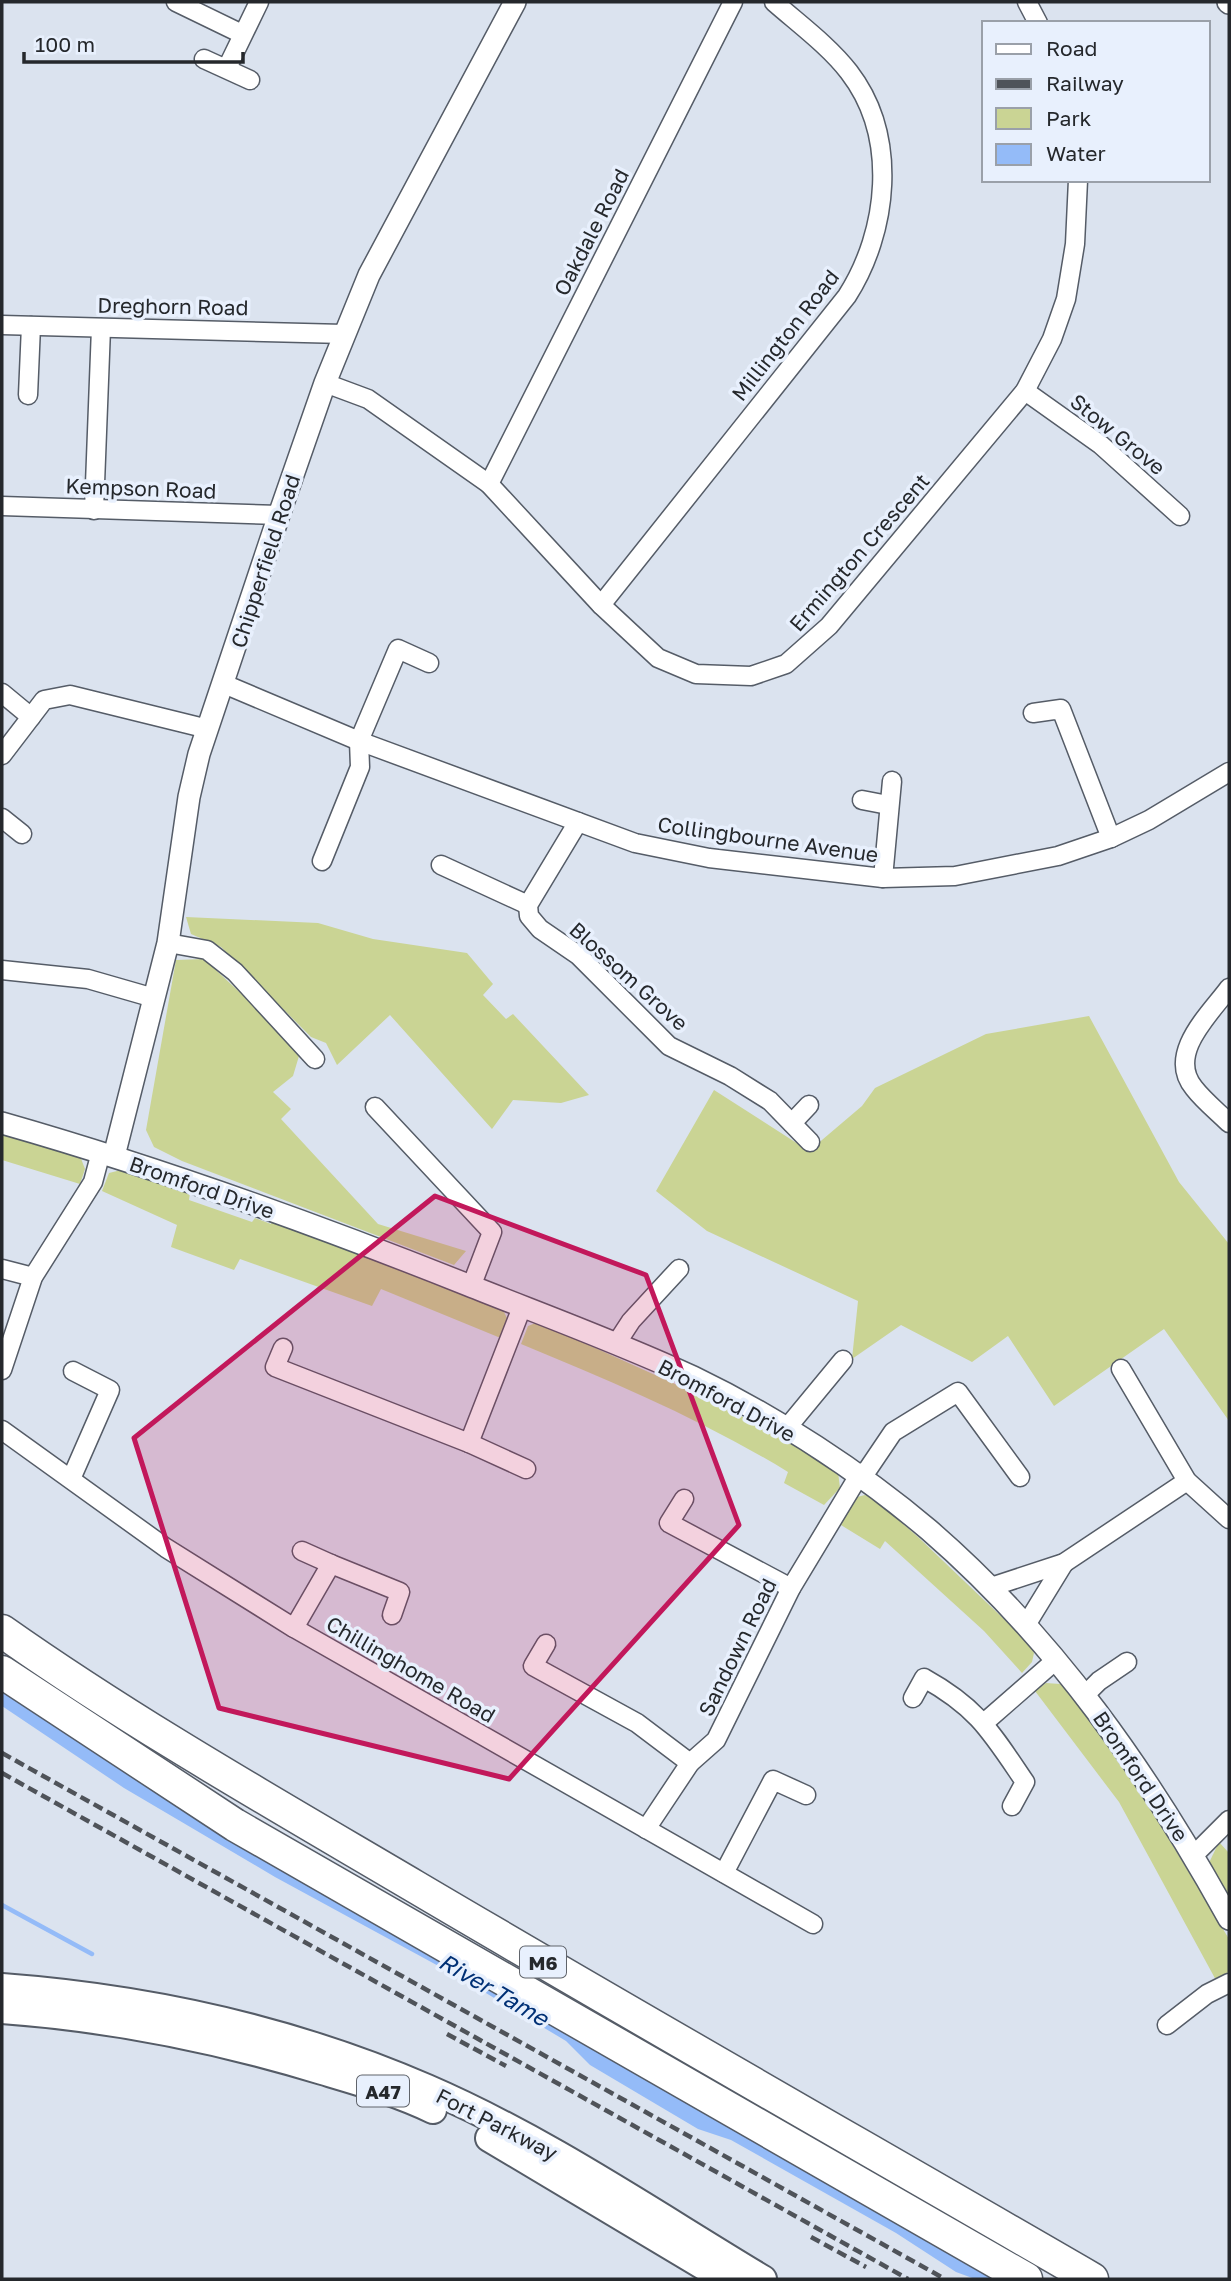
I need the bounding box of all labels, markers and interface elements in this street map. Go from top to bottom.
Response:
scale bar [24,21,243,65]
legend [982,21,1210,182]
text: 100 m [35,31,95,57]
text: Road [1046,35,1097,61]
text: Railway [1046,70,1124,96]
text: Park [1046,105,1092,131]
text: Water [1046,140,1106,166]
street label: Oakdale Road [548,164,634,300]
street label: Millington Road [726,264,844,406]
street label: Dreghorn Road [97,292,249,320]
street label: Stow Grove [1065,388,1171,480]
street label: Ermington Crescent [783,468,935,636]
street label: Chipperfield Road [225,471,305,651]
street label: Kempson Road [65,472,217,504]
street label: Collingbourne Avenue [656,811,880,867]
street label: Blossom Grove [564,916,694,1036]
street label: Bromford Drive [126,1150,278,1224]
street label: Bromford Drive [654,1353,800,1447]
street label: Sandown Road [692,1574,782,1720]
street label: Chillinghome Road [322,1610,500,1728]
street label: Bromford Drive [1088,1706,1194,1846]
road number: M6 [520,1946,566,1978]
water label: River Tame [435,1947,555,2032]
road number: A47 [357,2076,409,2106]
street label: Fort Parkway [432,2082,562,2166]

